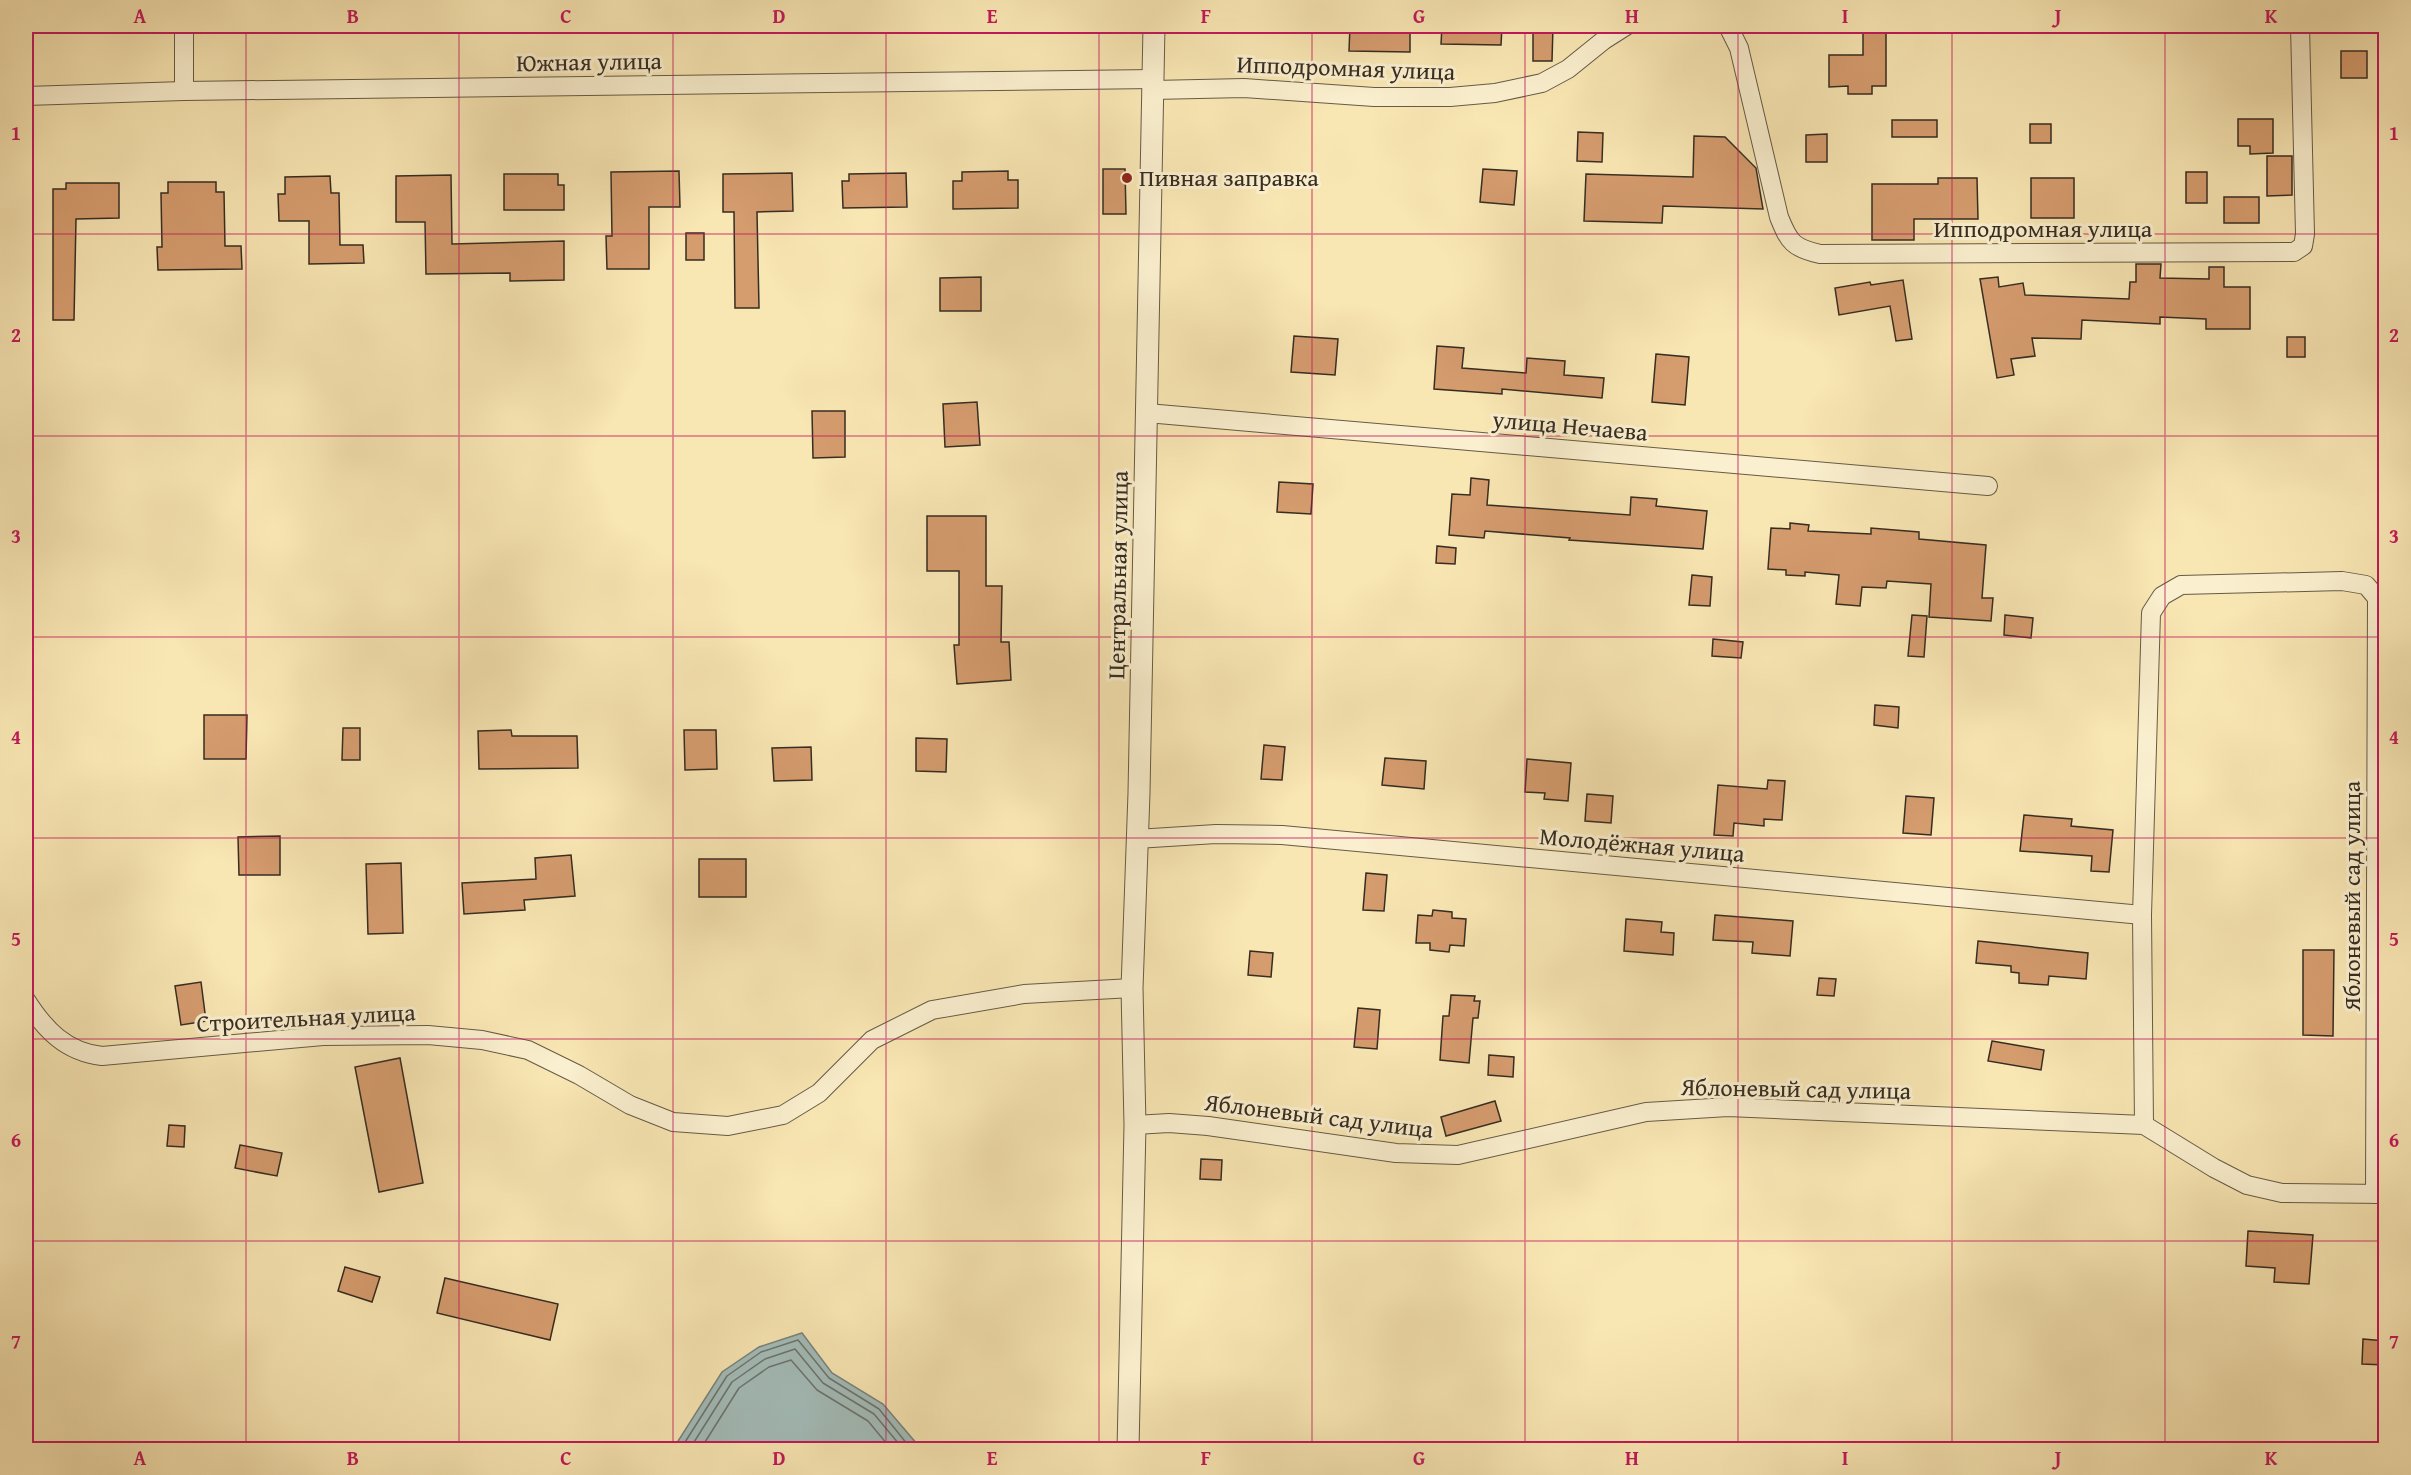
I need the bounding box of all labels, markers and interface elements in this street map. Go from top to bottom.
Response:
text: A [134,1,147,30]
text: B [347,1,359,30]
text: C [560,1,572,30]
text: D [772,1,786,30]
text: E [987,1,998,30]
text: F [1201,1,1211,30]
text: G [1413,1,1425,30]
text: H [1625,1,1639,30]
text: I [1842,1,1848,30]
text: J [2052,1,2062,30]
text: K [2265,1,2278,30]
street label: Южная улица [516,43,663,80]
street label: Ипподромная улица [1236,46,1456,89]
text: 1 [11,118,21,147]
text: 1 [2389,118,2399,147]
place label: Пивная заправка [1139,160,1319,195]
marker: Пивная заправка [1120,171,1134,185]
street label: Ипподромная улица [1934,211,2153,246]
text: 2 [11,320,21,349]
text: 2 [2389,320,2399,349]
street label: улица Нечаева [1490,401,1650,450]
street label: Центральная улица [1098,470,1137,680]
text: 3 [11,521,21,550]
text: 3 [2389,521,2399,550]
text: 4 [11,722,21,751]
text: 4 [2389,722,2399,751]
street label: Яблоневый сад улица [2334,780,2369,1012]
street label: Молодёжная улица [1538,818,1747,871]
text: 5 [11,924,21,953]
text: 5 [2389,924,2399,953]
street label: Строительная улица [196,994,417,1041]
street label: Яблоневый сад улица [1680,1069,1912,1108]
street label: Яблоневый сад улица [1202,1084,1436,1147]
text: 6 [11,1125,21,1154]
text: 6 [2389,1125,2399,1154]
text: 7 [11,1326,21,1355]
text: 7 [2389,1326,2399,1355]
text: A [134,1443,147,1472]
text: B [347,1443,359,1472]
text: C [560,1443,572,1472]
text: D [772,1443,786,1472]
text: E [987,1443,998,1472]
text: F [1201,1443,1211,1472]
text: G [1413,1443,1425,1472]
text: H [1625,1443,1639,1472]
text: I [1842,1443,1848,1472]
text: J [2052,1443,2062,1472]
text: K [2265,1443,2278,1472]

